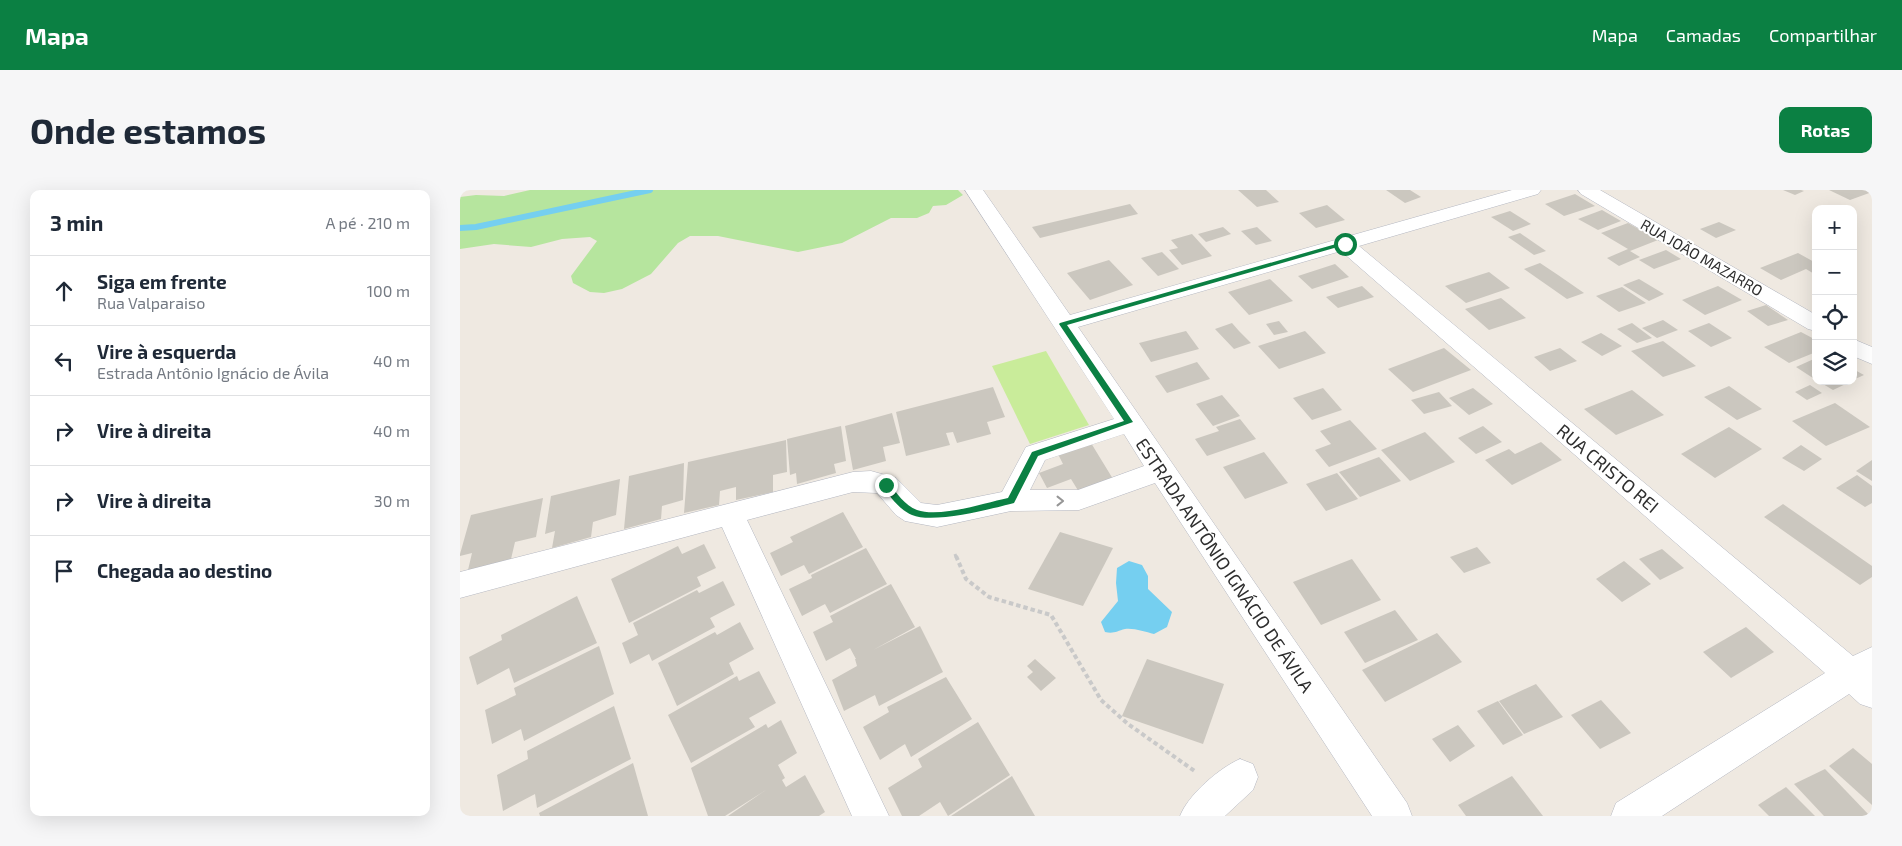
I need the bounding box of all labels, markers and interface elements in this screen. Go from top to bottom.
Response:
text: Mapa [25,21,89,50]
text: Mapa [1592,24,1638,46]
text: Camadas [1666,24,1741,46]
text: Compartilhar [1769,24,1877,46]
button: Rotas [1779,107,1872,153]
text: Onde estamos [30,109,266,151]
map controls [1812,205,1857,385]
button: + [1812,205,1857,250]
text: 3 min [50,210,103,235]
text: A pé · 210 m [325,213,410,232]
street label: RUA JOÃO MAZARRO [1638,215,1766,299]
route start [1334,233,1357,256]
button: − [1812,250,1857,295]
text: Siga em frente [97,270,227,293]
icon: ahead [50,277,78,305]
text: 100 m [367,281,410,300]
text: Rua Valparaiso [97,293,205,312]
button: locate [1812,295,1857,340]
text: Vire à esquerda [97,340,236,363]
button: layers [1812,340,1857,385]
icon: left [50,347,78,375]
text: 40 m [373,351,410,370]
text: Estrada Antônio Ignácio de Ávila [97,363,329,382]
icon: right [50,417,78,445]
text: Vire à direita [97,419,211,442]
street label: RUA CRISTO REI [1553,419,1663,517]
text: 40 m [373,421,410,440]
street label: ESTRADA ANTÔNIO IGNÁCIO DE ÁVILA [1131,434,1319,697]
route end [875,474,898,497]
icon: right [50,487,78,515]
text: Vire à direita [97,489,211,512]
text: 30 m [374,491,410,510]
one-way arrow [1056,495,1064,506]
icon: arrive [50,557,78,585]
text: Chegada ao destino [97,559,272,582]

